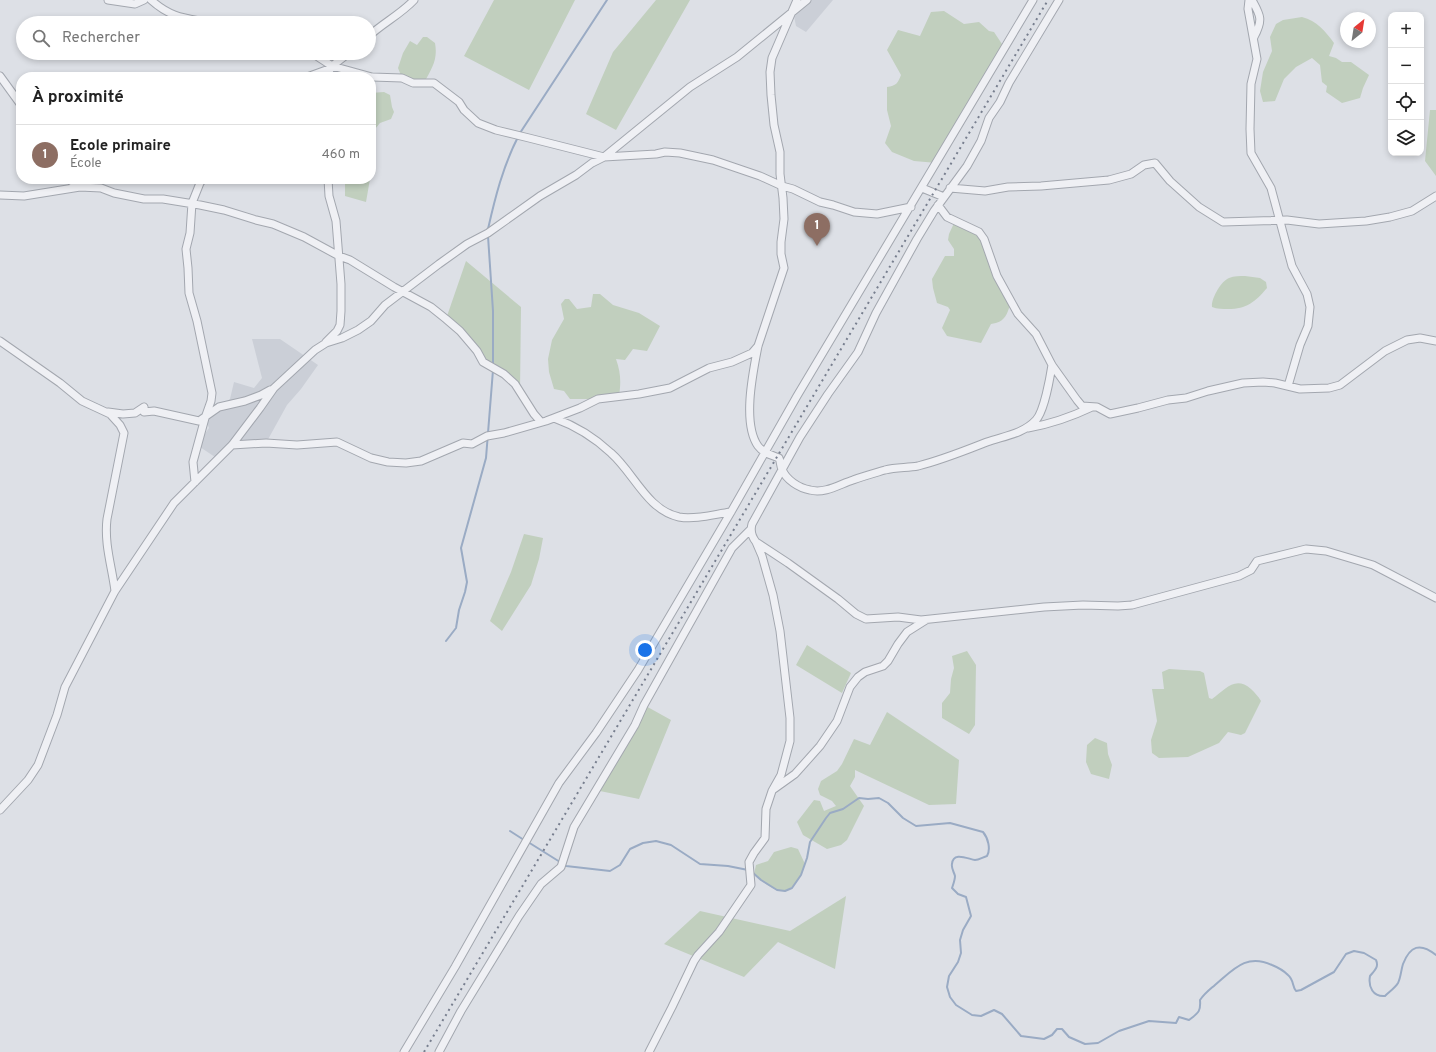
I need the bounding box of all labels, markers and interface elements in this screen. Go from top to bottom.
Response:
north arrow [1340,12,1376,48]
map controls [1388,12,1424,156]
button: + [1388,12,1424,48]
search box [16,16,376,60]
icon: search [30,27,52,49]
text: Rechercher [62,29,140,48]
button: − [1388,48,1424,84]
button: locate [1388,84,1424,120]
text: À proximité [32,87,124,109]
button: layers [1388,120,1424,156]
text: Ecole primaire [70,137,171,156]
text: 1 [42,147,48,163]
text: 460 m [322,147,360,163]
text: École [70,156,102,172]
pin: 1 [804,213,830,246]
your location [635,640,655,660]

